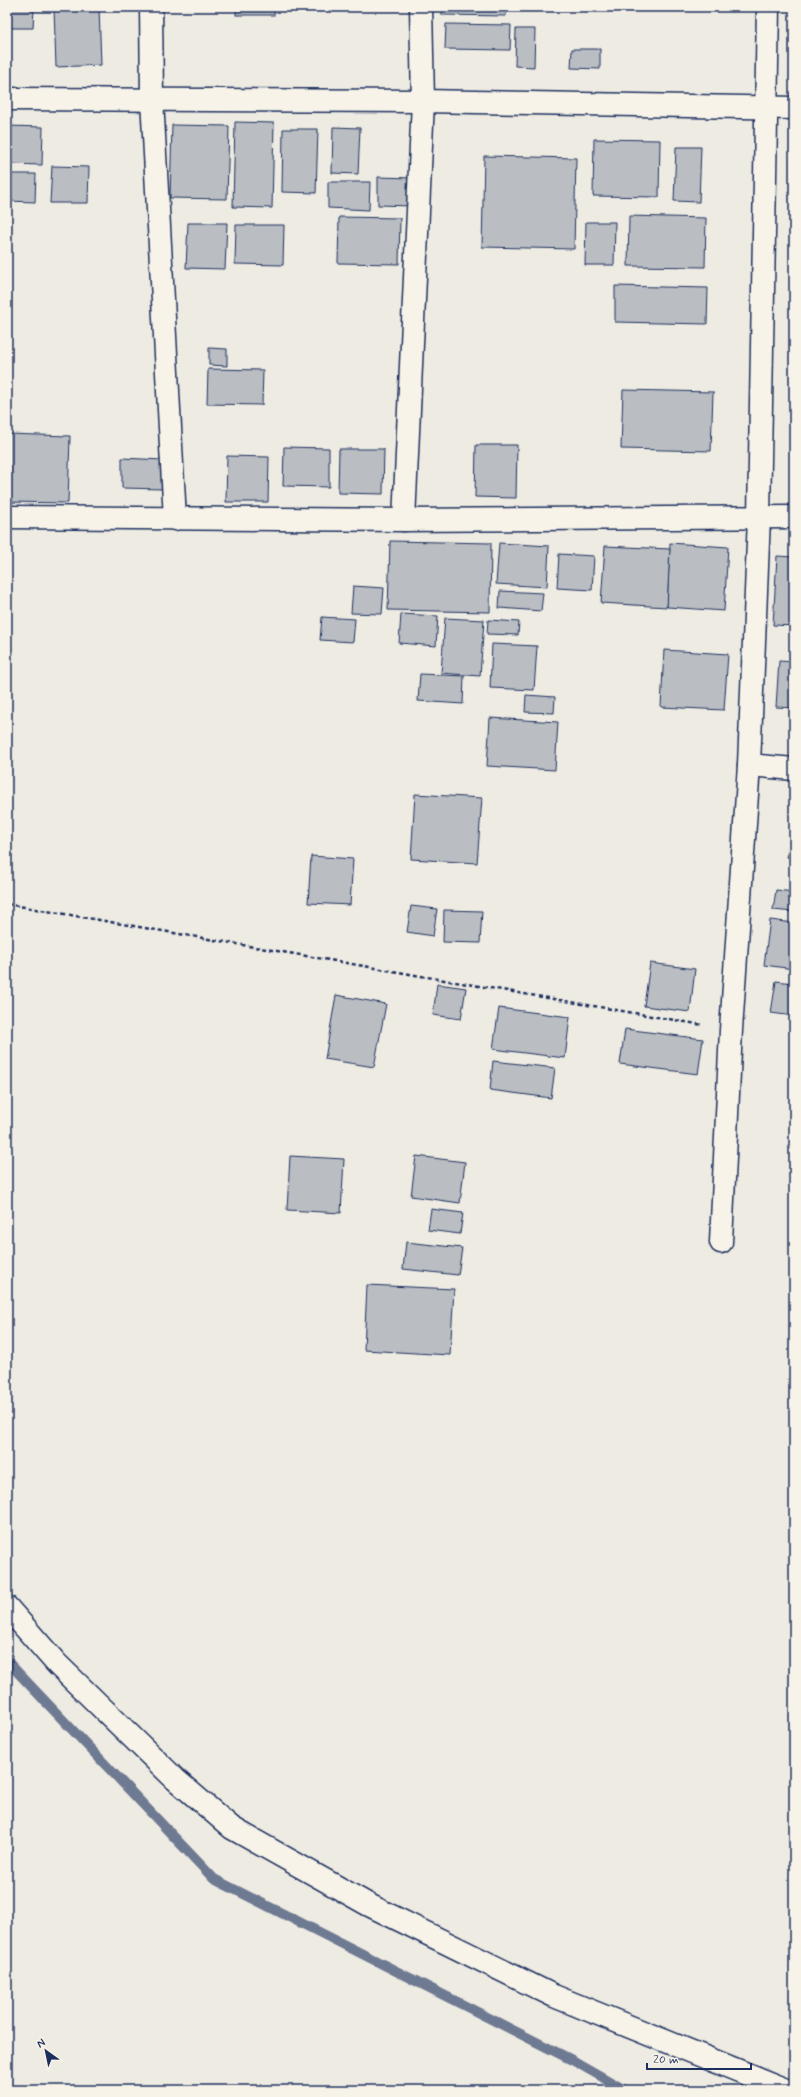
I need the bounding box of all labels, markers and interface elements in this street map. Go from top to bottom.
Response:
north arrow [26,2031,66,2071]
text: N [34,2036,48,2051]
scale bar [647,2045,751,2071]
text: 20 m [653,2052,679,2068]

